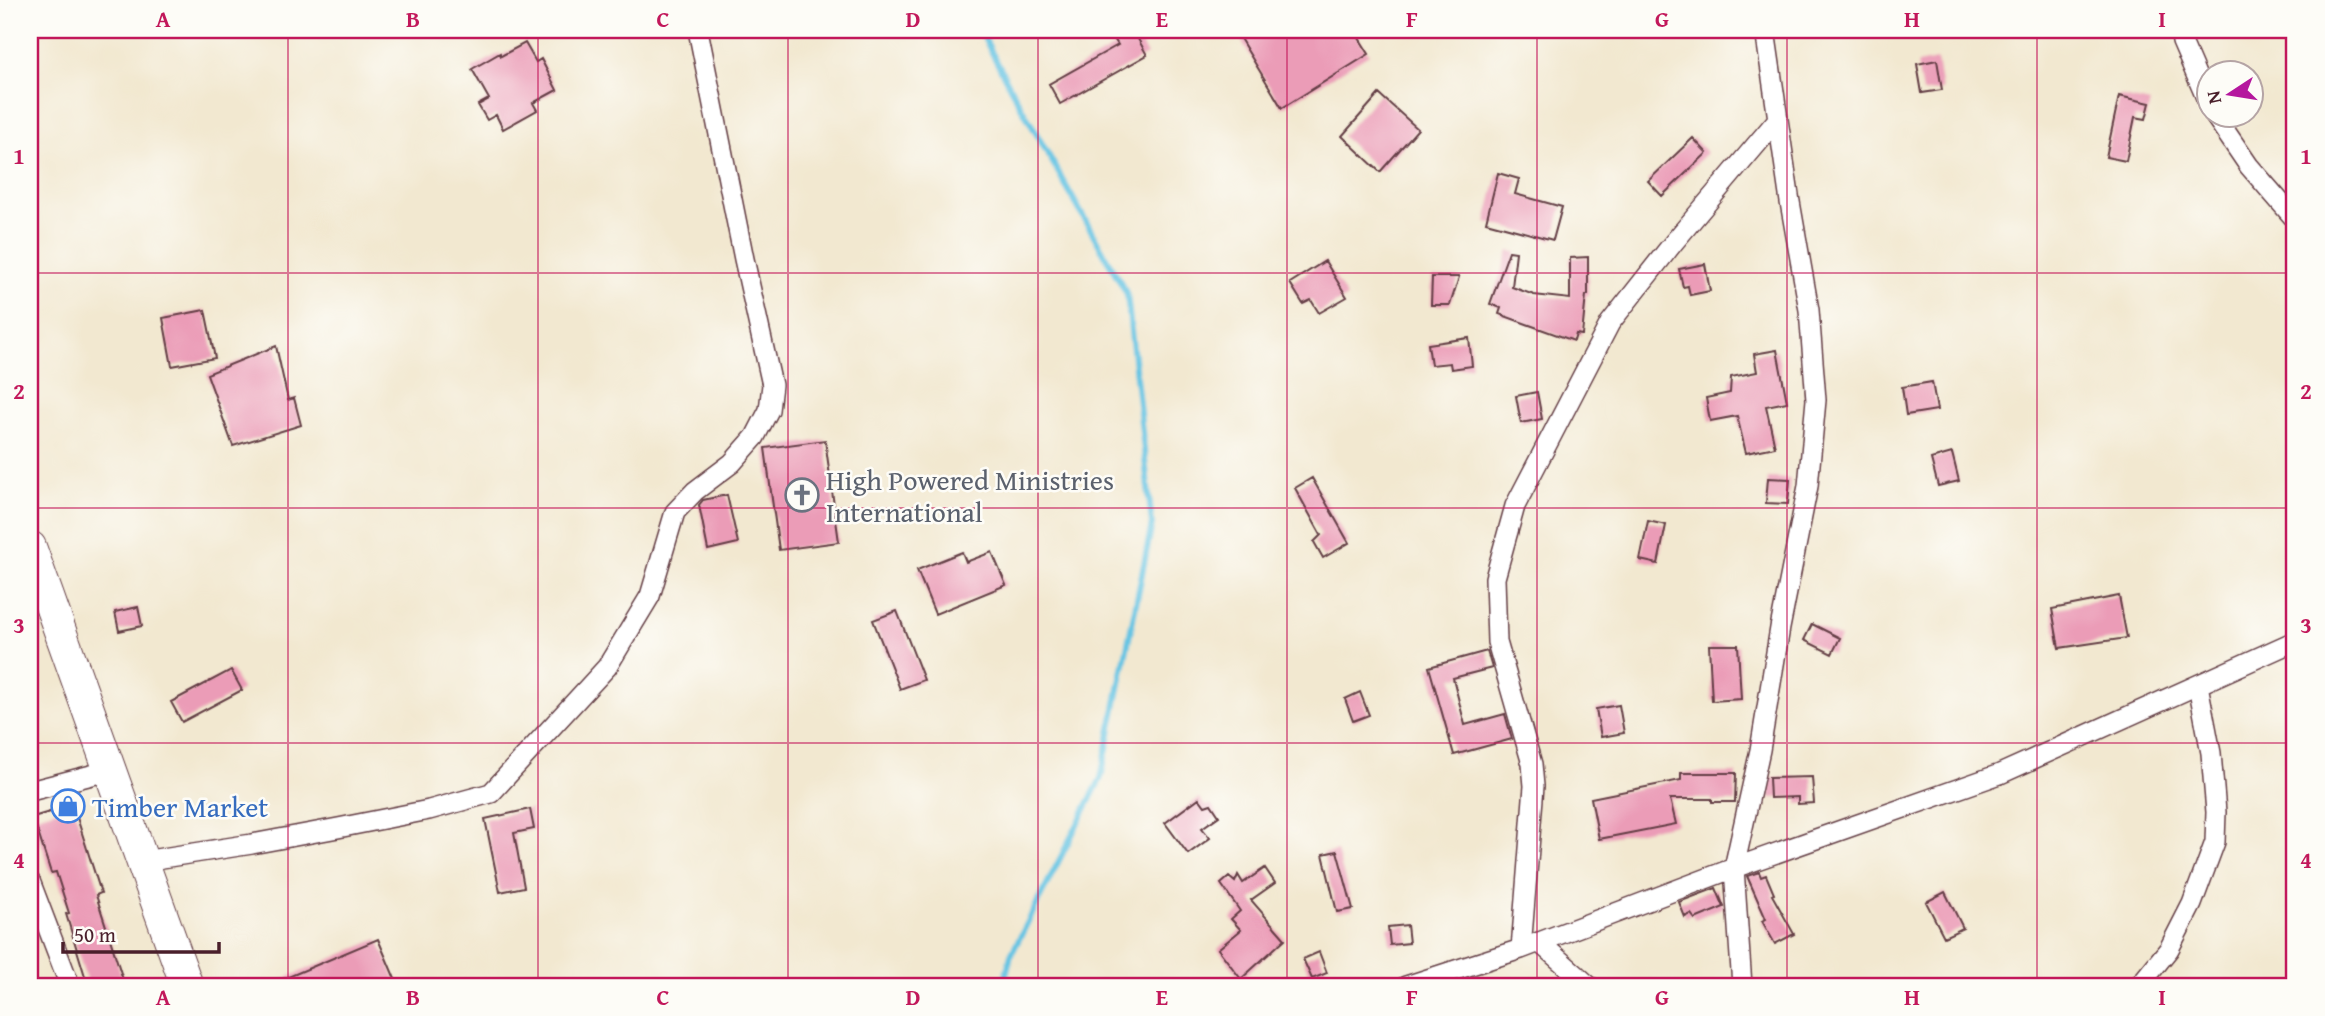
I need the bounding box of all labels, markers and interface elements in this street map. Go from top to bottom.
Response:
text: A [156,2,171,35]
text: B [406,2,420,35]
text: C [656,2,670,35]
text: D [906,2,921,35]
text: E [1156,2,1168,35]
text: F [1406,2,1418,35]
text: G [1655,2,1669,35]
text: H [1904,2,1920,35]
text: I [2158,2,2166,35]
north arrow [2196,60,2266,130]
text: N [2198,88,2228,107]
text: 1 [13,139,25,172]
text: 1 [2300,139,2312,172]
text: 2 [13,374,25,407]
text: 2 [2300,374,2312,407]
place label: High Powered Ministries International [826,459,1114,532]
church icon: High Powered Ministries International [783,476,821,514]
text: 3 [13,608,25,641]
text: 3 [2300,608,2312,641]
place label: Timber Market [92,786,268,827]
shop icon: Timber Market [49,787,87,825]
text: 4 [13,843,25,876]
text: 4 [2300,843,2312,876]
scale bar [63,911,219,955]
text: 50 m [74,919,116,950]
text: A [156,980,171,1013]
text: B [406,980,420,1013]
text: C [656,980,670,1013]
text: D [906,980,921,1013]
text: E [1156,980,1168,1013]
text: F [1406,980,1418,1013]
text: G [1655,980,1669,1013]
text: H [1904,980,1920,1013]
text: I [2158,980,2166,1013]

